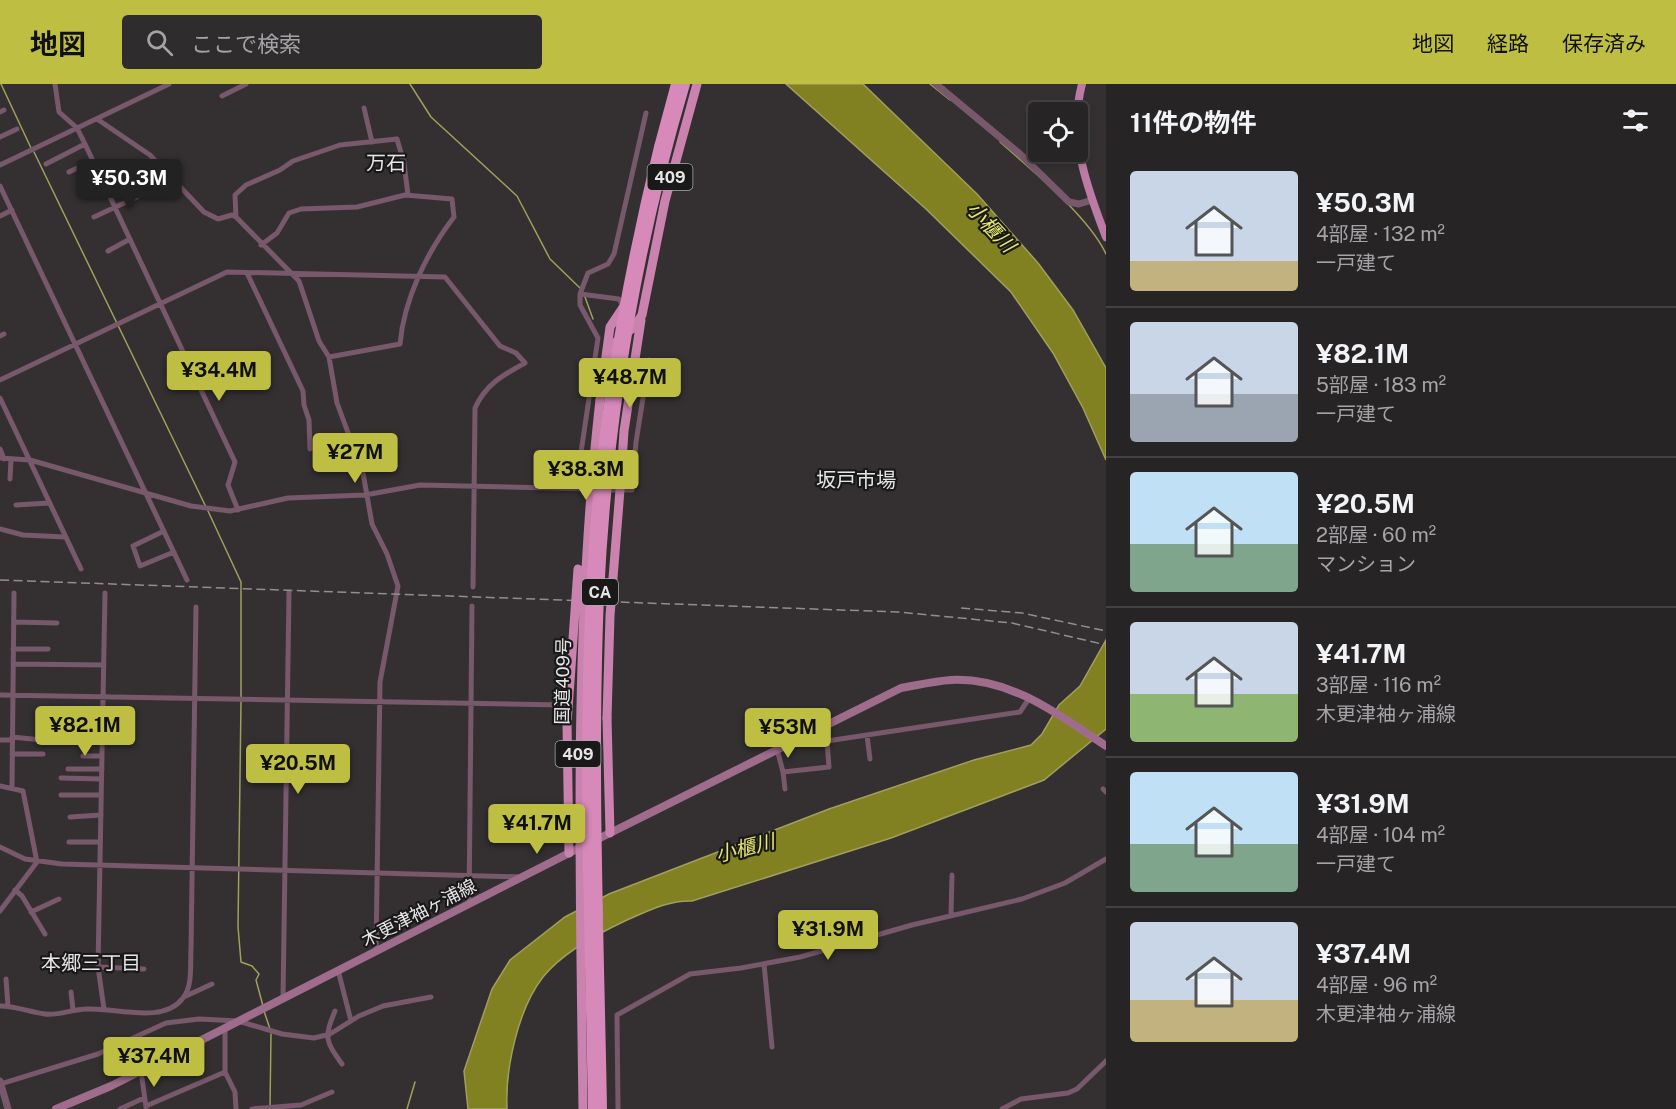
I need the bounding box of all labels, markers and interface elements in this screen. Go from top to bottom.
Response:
search box [122,15,542,69]
icon: search [143,26,176,59]
text: 地図 [30,27,86,60]
text: ここで検索 [191,31,301,57]
text: 地図 [1412,31,1454,56]
text: 経路 [1487,31,1529,56]
text: 保存済み [1562,31,1646,56]
map controls [1028,102,1088,162]
button: locate [1028,102,1088,162]
icon: filters [1619,104,1652,137]
text: 11件の物件 [1130,107,1256,138]
district label: 万石 [366,151,406,175]
pin: ¥50.3M [80,159,178,210]
road number: 409 [648,164,692,190]
text: ¥50.3M [91,166,167,190]
text: ¥50.3M [1316,187,1416,218]
icon: home [1178,195,1250,267]
water label: 小櫃川 [962,197,1022,259]
text: 4部屋 · 132 m² [1316,222,1445,246]
text: 一戸建て [1316,251,1396,275]
text: ¥82.1M [1316,338,1409,369]
icon: home [1178,346,1250,418]
pin: ¥34.4M [170,351,268,402]
text: ¥34.4M [181,358,257,382]
pin: ¥48.7M [581,358,679,409]
text: ¥48.7M [593,365,667,389]
text: 5部屋 · 183 m² [1316,373,1446,397]
text: 一戸建て [1316,402,1396,426]
pin: ¥27M [319,433,391,484]
text: ¥27M [327,440,383,464]
pin: ¥38.3M [537,450,635,501]
text: ¥38.3M [548,457,624,481]
district label: 坂戸市場 [816,468,896,492]
text: ¥20.5M [1316,488,1415,519]
icon: home [1178,496,1250,568]
text: 2部屋 · 60 m² [1316,523,1436,547]
text: マンション [1316,552,1416,576]
road number: CA [582,579,618,605]
street label: 国道409号 [551,637,574,725]
text: ¥41.7M [1316,638,1406,669]
icon: home [1178,646,1250,718]
text: 3部屋 · 116 m² [1316,673,1441,697]
text: 木更津袖ヶ浦線 [1316,702,1456,726]
pin: ¥82.1M [36,706,134,757]
pin: ¥53M [752,708,824,759]
text: ¥82.1M [49,713,121,737]
text: ¥53M [759,715,817,739]
road number: 409 [556,741,600,767]
pin: ¥20.5M [249,744,347,795]
text: ¥20.5M [260,751,336,775]
text: ¥31.9M [1316,788,1410,819]
icon: home [1178,796,1250,868]
pin: ¥41.7M [488,804,586,855]
text: ¥41.7M [502,811,572,835]
text: 4部屋 · 104 m² [1316,823,1445,847]
water label: 小櫃川 [713,829,779,867]
text: 一戸建て [1316,852,1396,876]
street label: 木更津袖ヶ浦線 [358,875,480,951]
pin: ¥31.9M [779,910,877,961]
text: ¥31.9M [792,917,864,941]
text: ¥37.4M [1316,938,1411,969]
icon: home [1178,946,1250,1018]
district label: 本郷三丁目 [41,951,141,975]
text: 4部屋 · 96 m² [1316,973,1437,997]
text: 木更津袖ヶ浦線 [1316,1002,1456,1026]
pin: ¥37.4M [105,1037,203,1088]
text: ¥37.4M [117,1044,191,1068]

